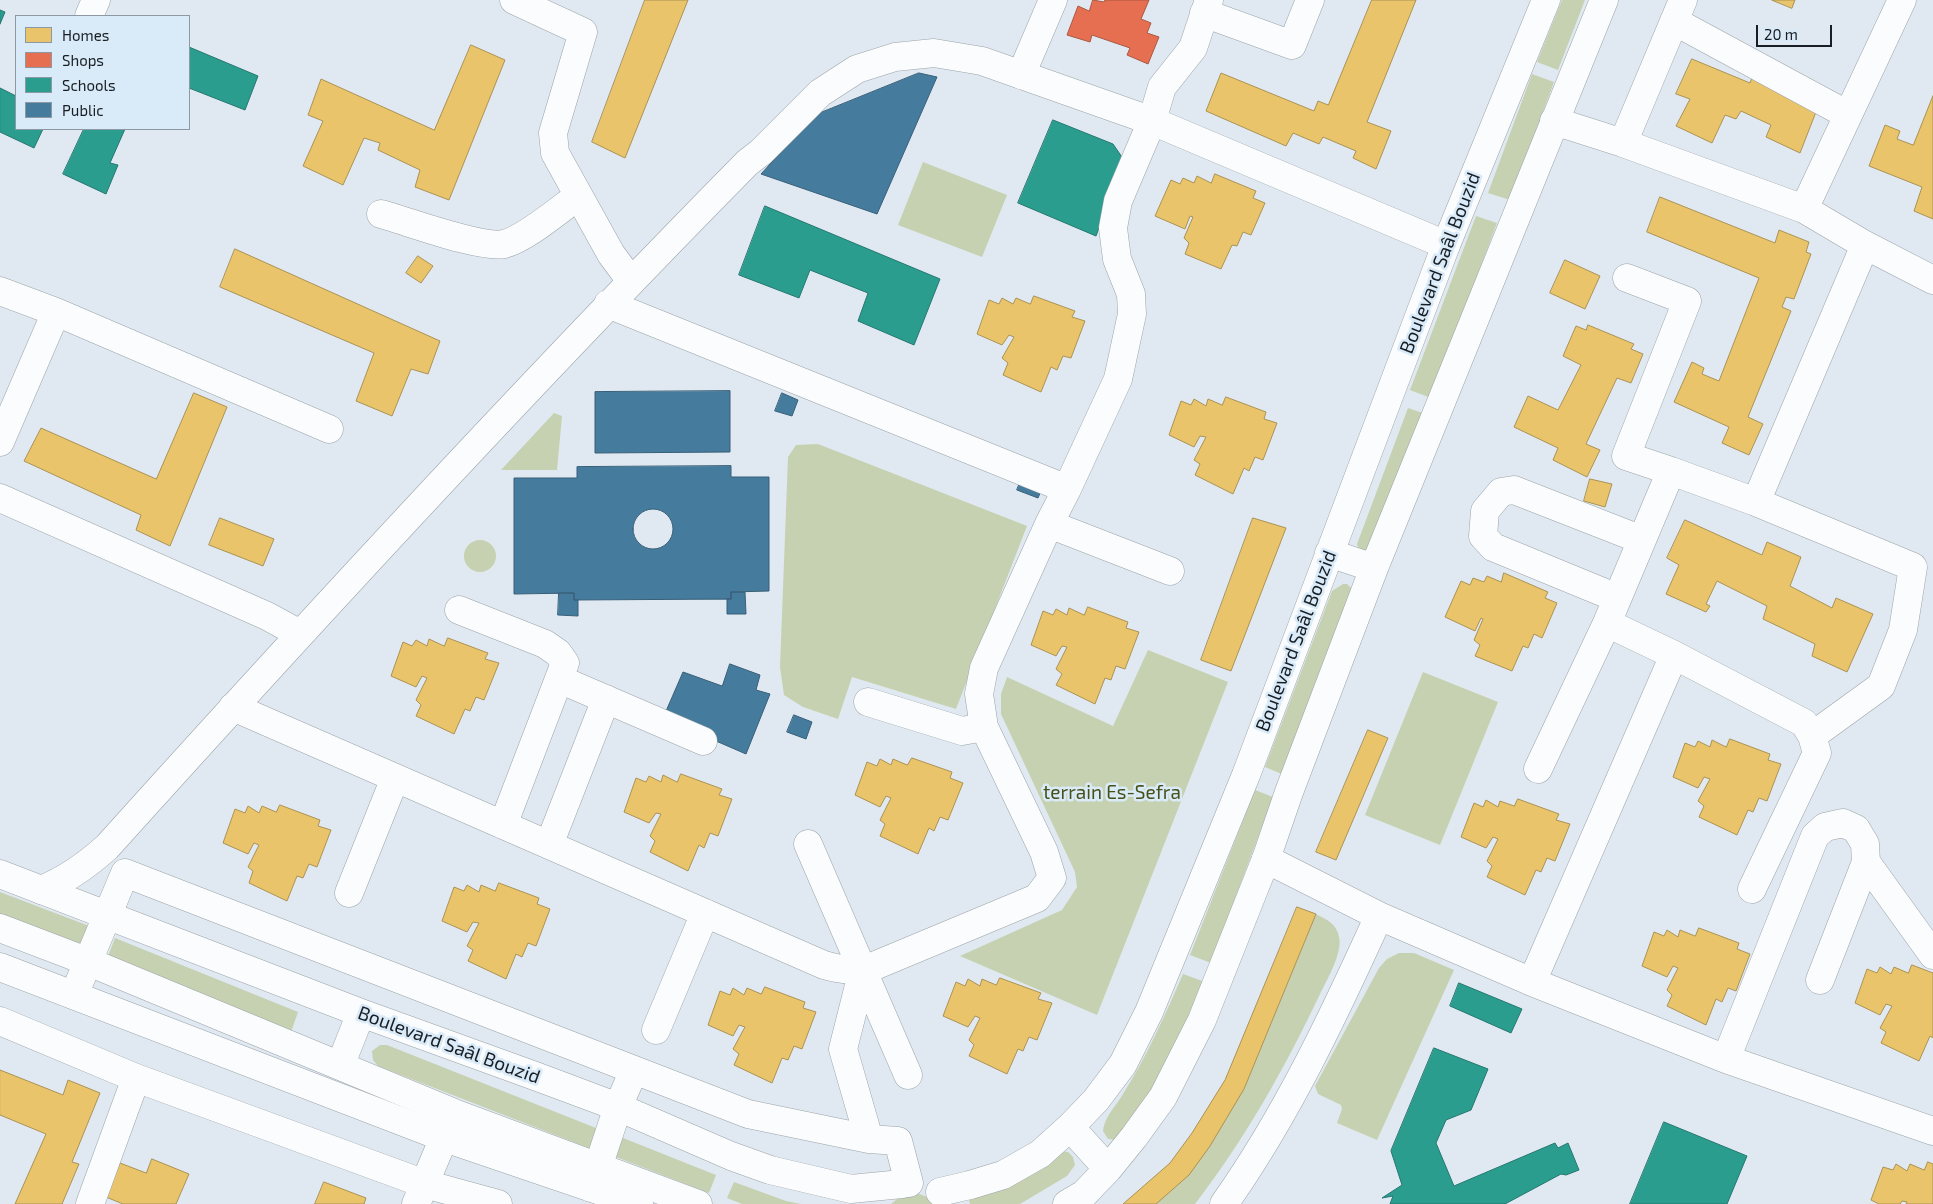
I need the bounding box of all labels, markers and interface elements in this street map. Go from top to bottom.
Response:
legend [15,15,190,130]
scale bar [1758,15,1834,47]
text: 20 m [1764,25,1798,43]
text: Homes [62,26,109,44]
text: Shops [62,51,104,69]
text: Schools [62,76,116,94]
text: Public [62,101,103,119]
street label: Boulevard Saâl Bouzid [1395,169,1485,357]
street label: Boulevard Saâl Bouzid [1251,547,1341,735]
park label: terrain Es-Sefra [1043,782,1181,804]
street label: Boulevard Saâl Bouzid [355,1001,543,1089]

